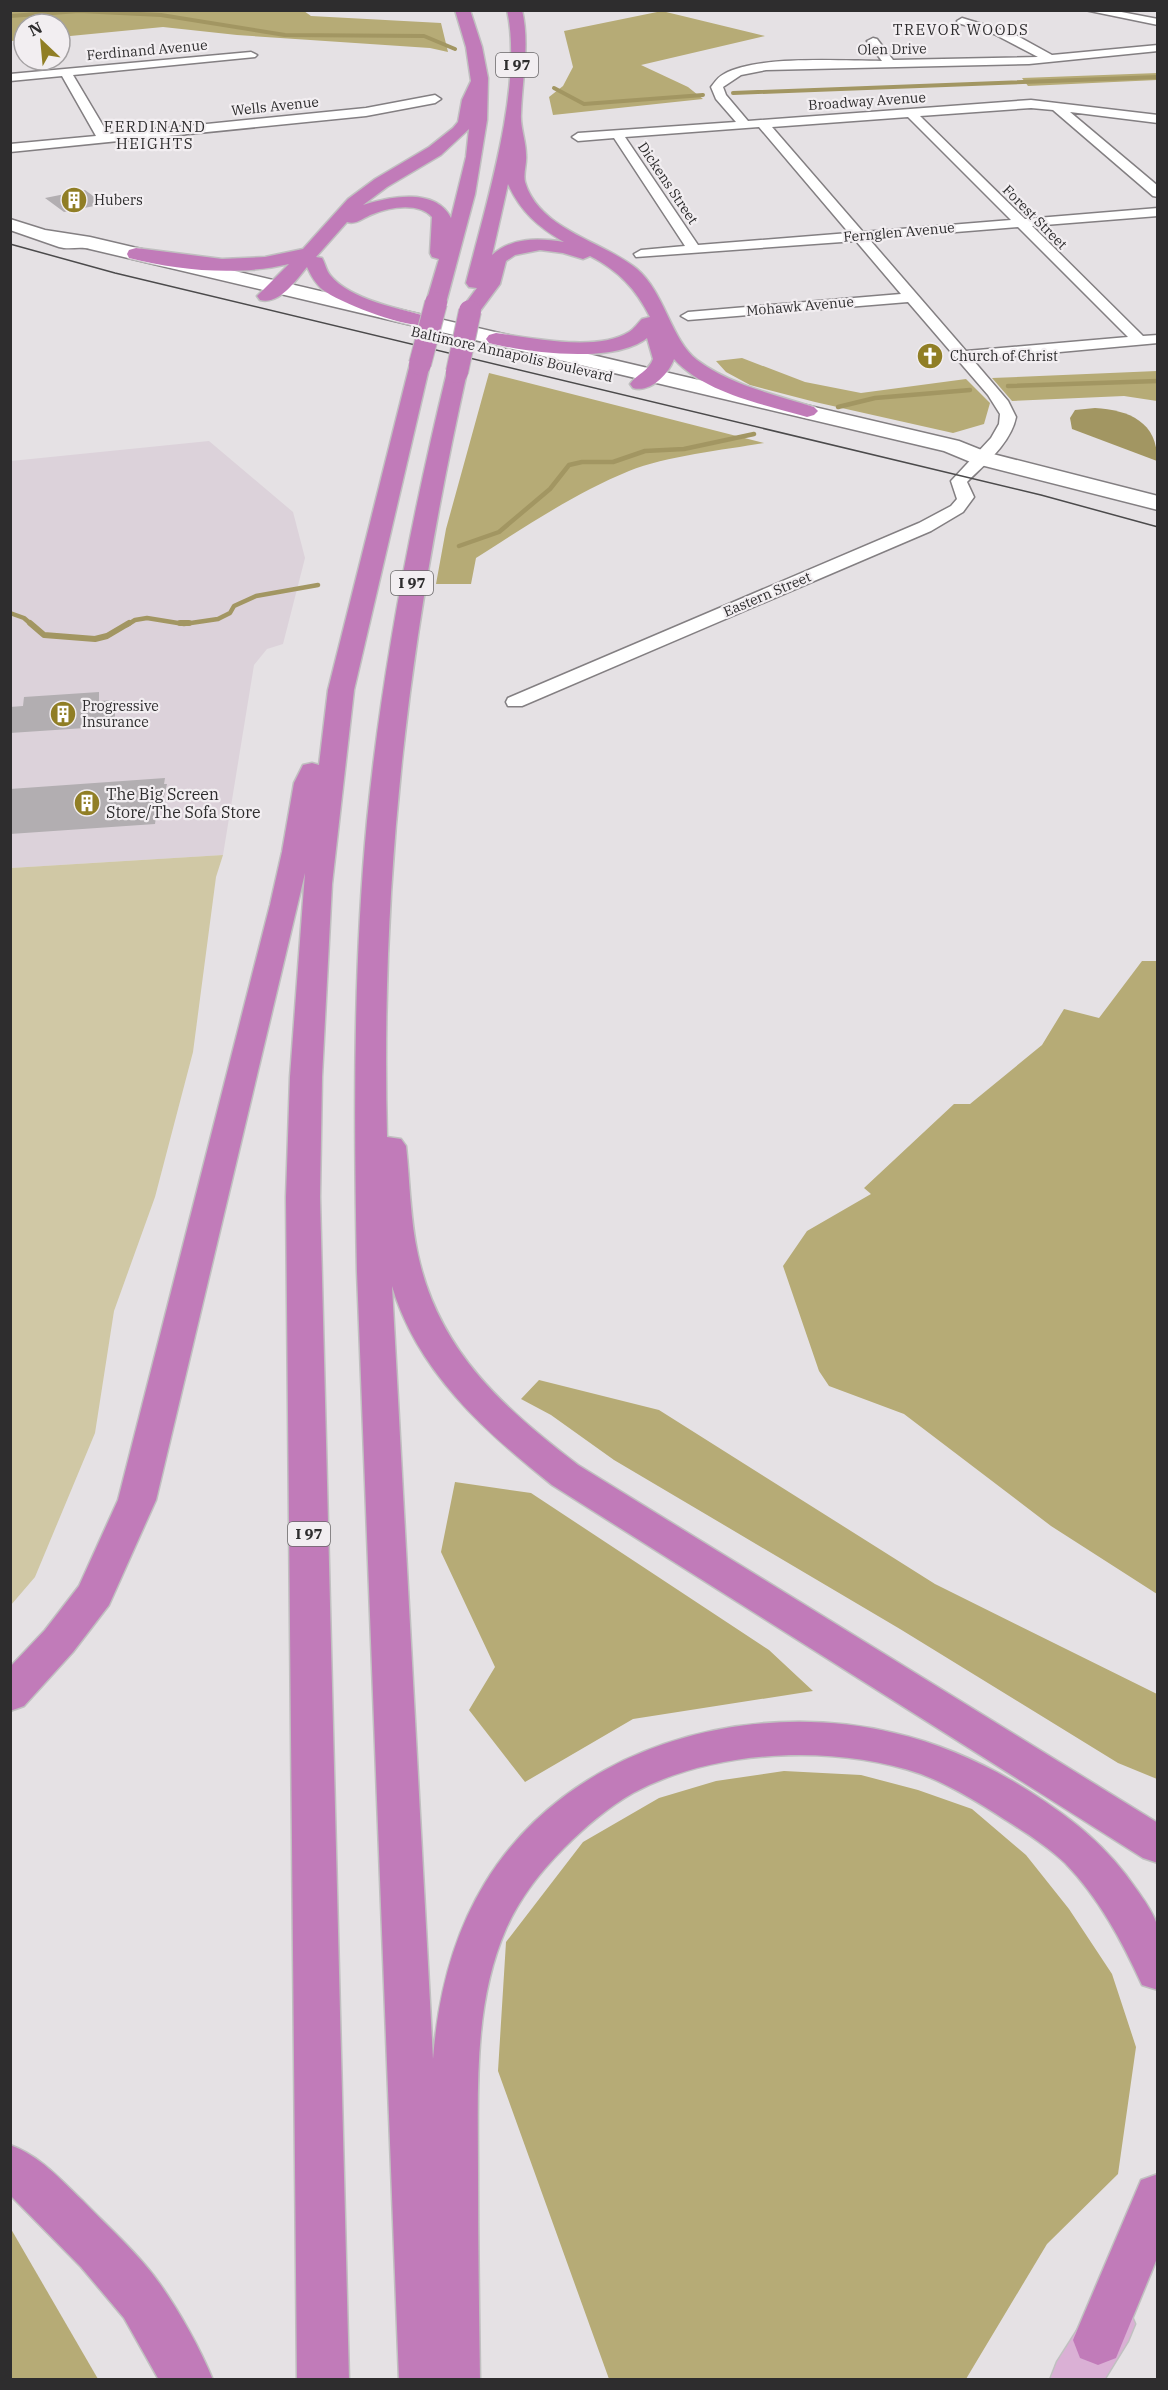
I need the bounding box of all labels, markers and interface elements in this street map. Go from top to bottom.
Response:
north arrow [12,12,72,72]
text: N [25,17,45,40]
district label: TREVOR WOODS [893,20,1029,39]
street label: Ferdinand Avenue [86,36,208,64]
street label: Olen Drive [857,39,927,59]
road number: I 97 [496,53,538,77]
street label: Broadway Avenue [808,88,926,114]
street label: Wells Avenue [230,92,320,120]
district label: FERDINAND HEIGHTS [104,117,206,153]
street label: Dickens Street [634,138,702,228]
street label: Forest Street [999,181,1071,253]
building icon: Hubers [59,185,89,215]
place label: Hubers [94,191,143,209]
street label: Fernglen Avenue [843,218,955,246]
street label: Mohawk Avenue [745,292,855,320]
street label: Baltimore Annapolis Boulevard [409,322,615,386]
church icon: Church of Christ [915,341,945,371]
place label: Church of Christ [950,347,1058,365]
street label: Eastern Street [720,567,814,621]
road number: I 97 [391,571,433,595]
place label: Progressive Insurance [82,697,159,731]
building icon: Progressive Insurance [48,699,78,729]
place label: The Big Screen Store/The Sofa Store [106,784,261,822]
building icon: The Big Screen Store/The Sofa Store [72,788,102,818]
road number: I 97 [288,1522,330,1546]

